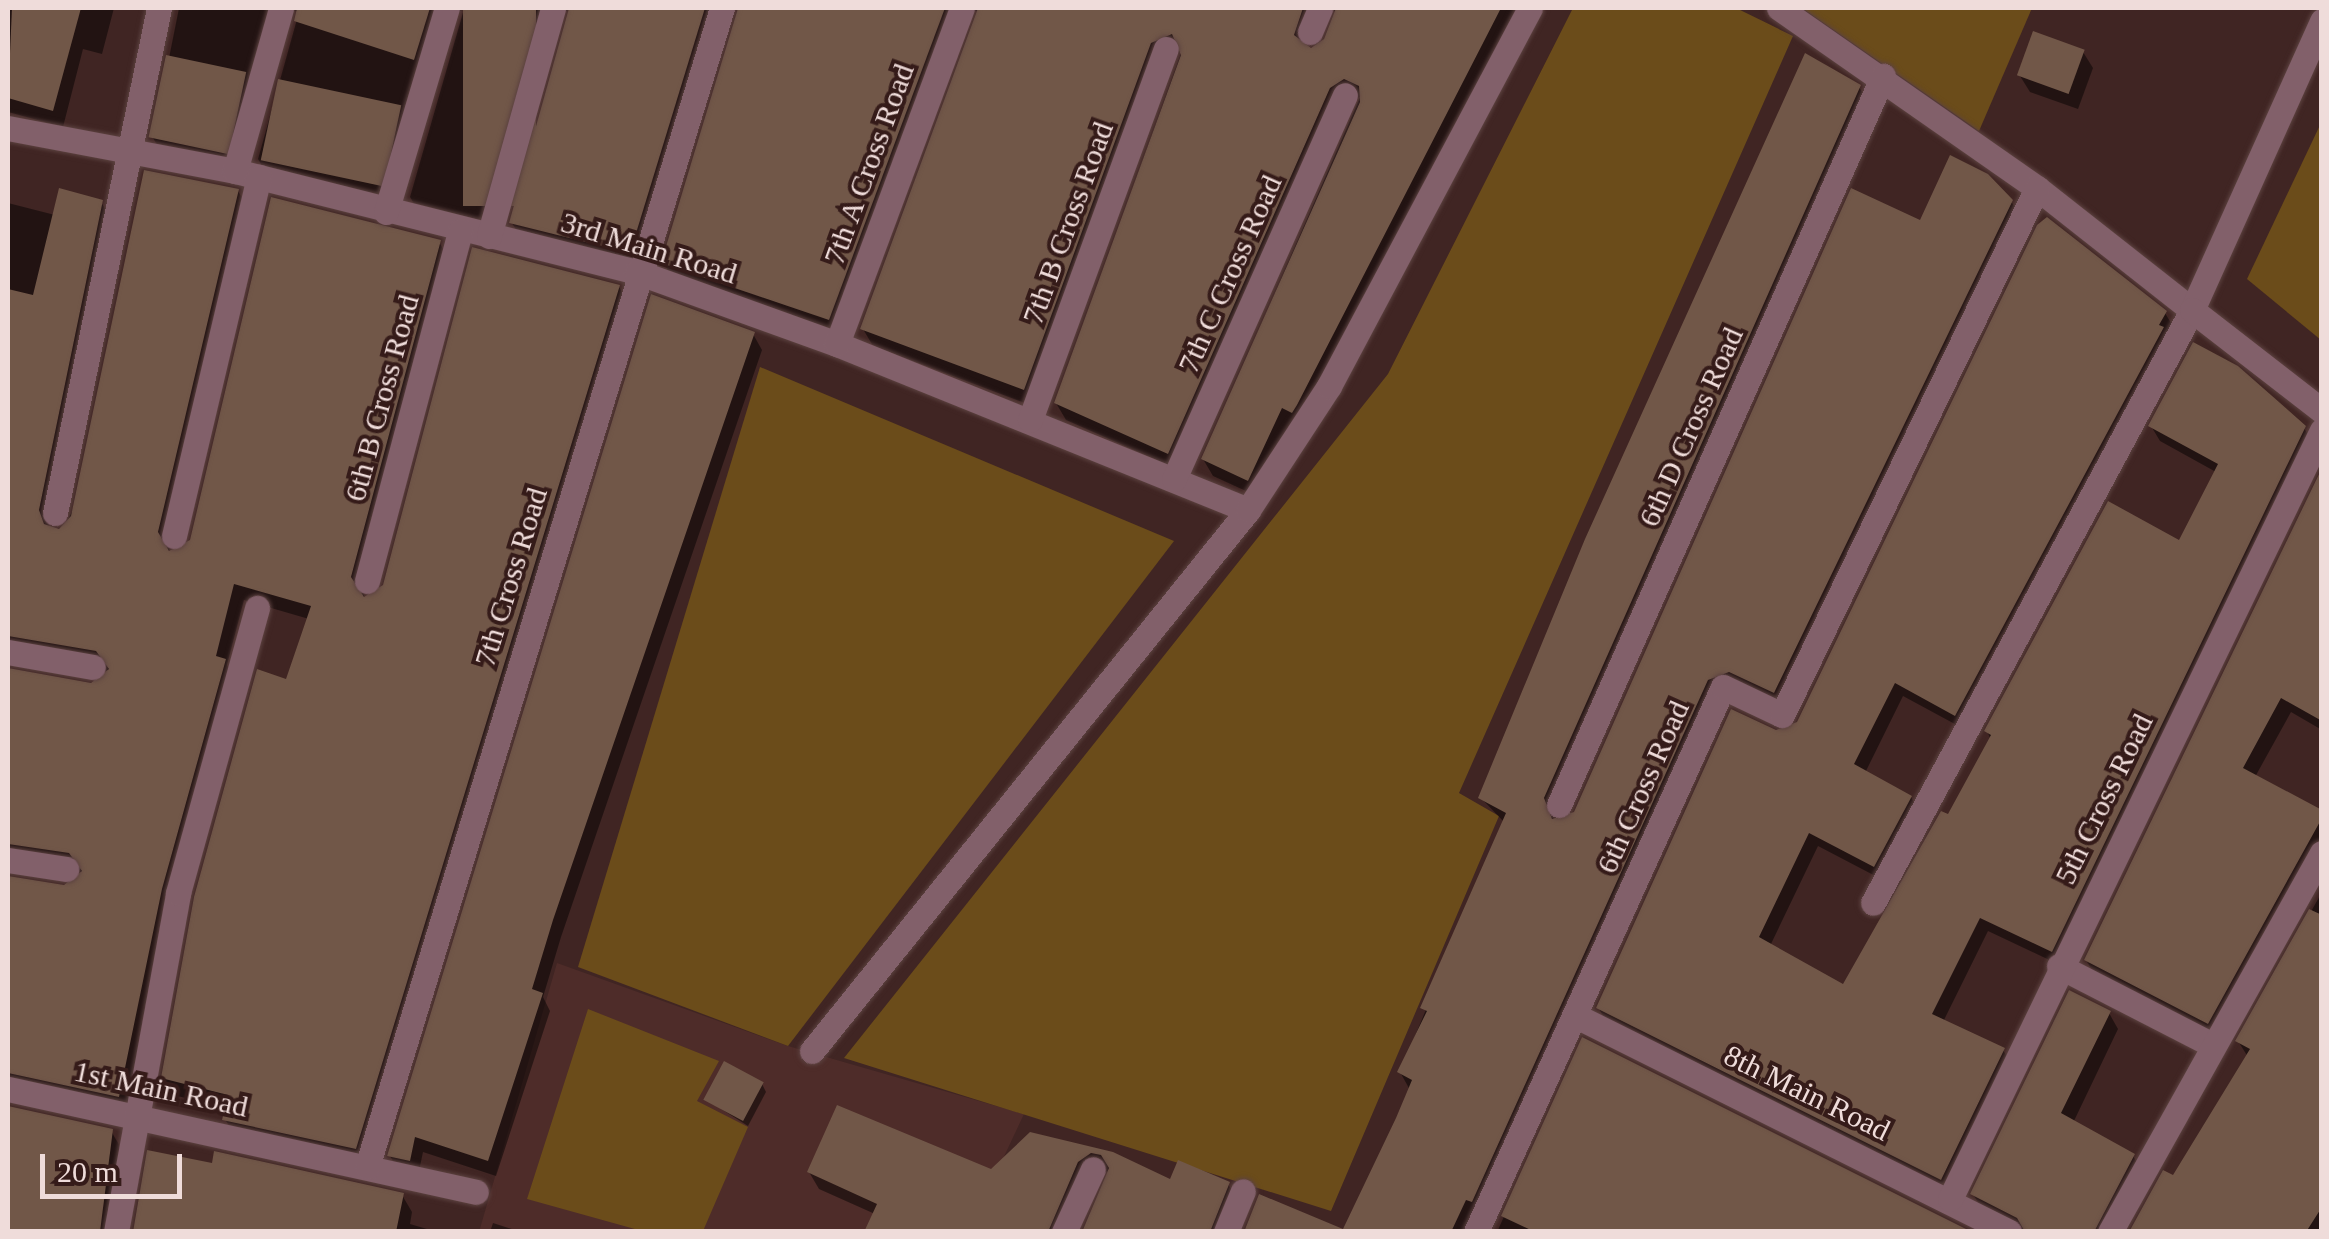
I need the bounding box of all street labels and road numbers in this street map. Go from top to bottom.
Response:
street label: 7th A Cross Road [815,57,923,271]
street label: 7th B Cross Road [1015,117,1121,329]
street label: 7th C Cross Road [1170,170,1290,378]
street label: 3rd Main Road [557,204,741,292]
street label: 6th B Cross Road [337,291,427,505]
street label: 6th D Cross Road [1631,322,1751,532]
street label: 7th Cross Road [467,483,555,671]
street label: 6th Cross Road [1589,695,1697,879]
street label: 5th Cross Road [2047,708,2161,890]
street label: 8th Main Road [1718,1037,1896,1149]
street label: 1st Main Road [71,1053,251,1125]

